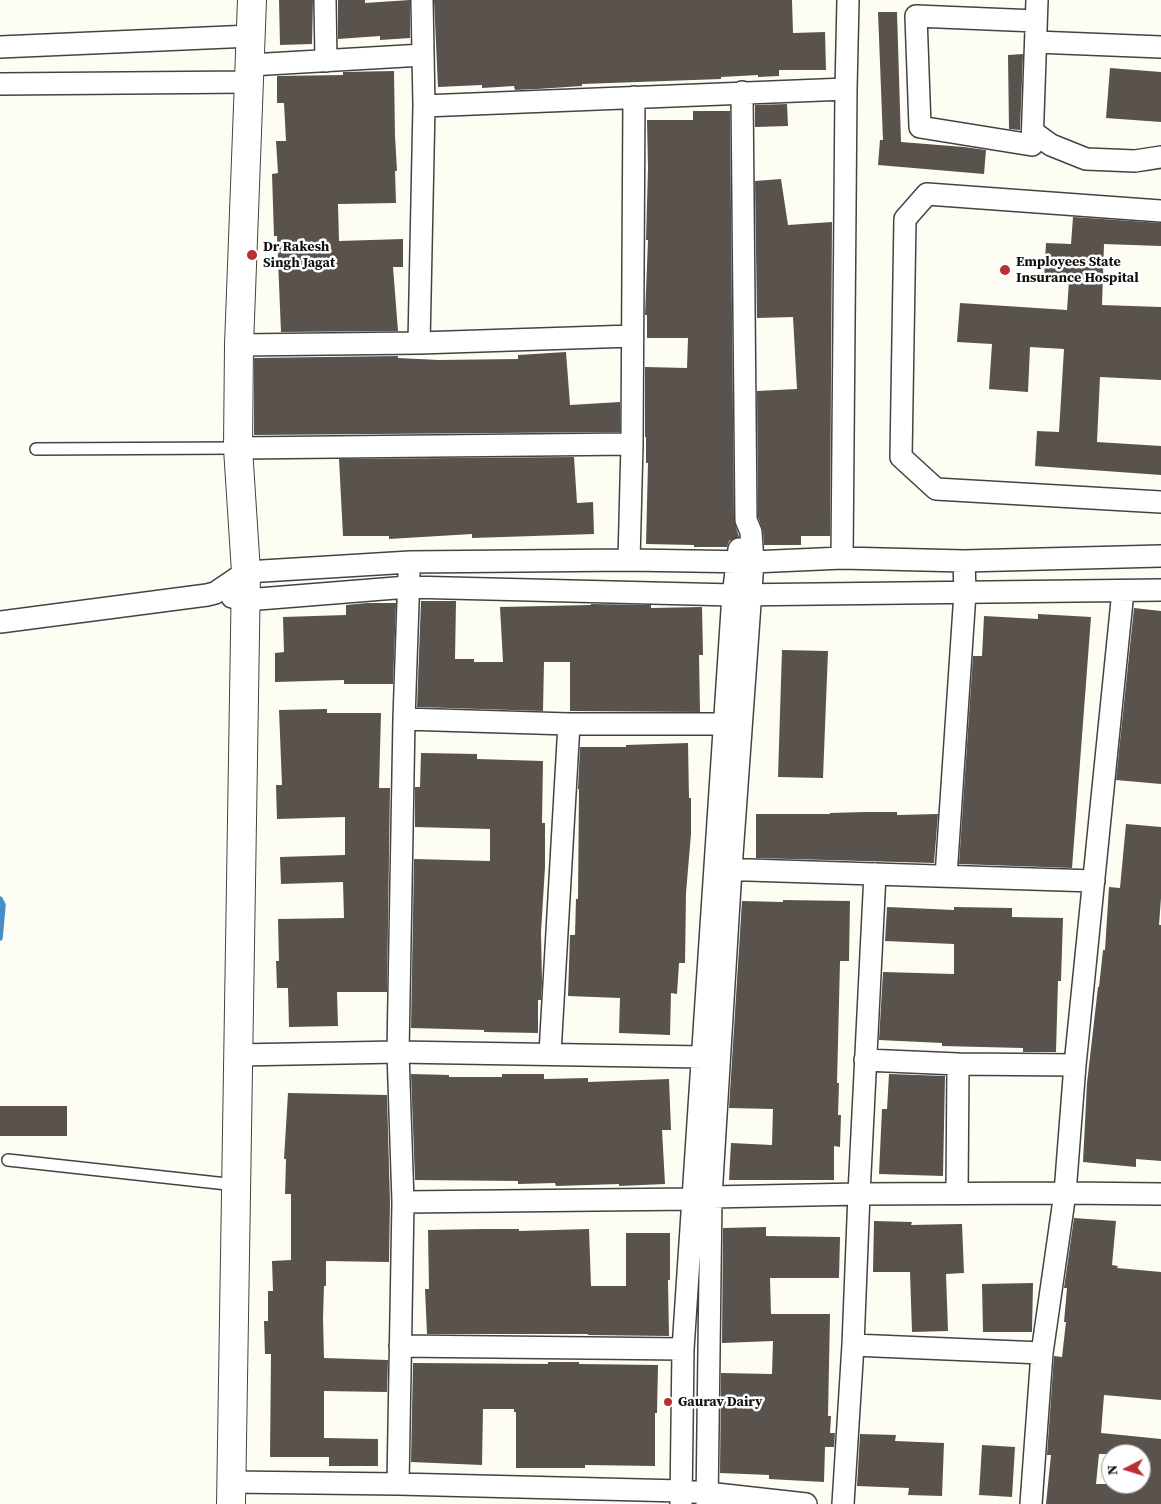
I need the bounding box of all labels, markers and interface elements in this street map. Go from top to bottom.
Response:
place label: Dr Rakesh Singh Jagat [263,239,335,272]
marker: Dr Rakesh Singh Jagat [245,248,259,262]
place label: Employees State Insurance Hospital [1016,254,1139,286]
marker: Employees State Insurance Hospital [998,263,1012,277]
place label: Gaurav Dairy [678,1394,763,1410]
marker: Gaurav Dairy [662,1396,674,1408]
north arrow [1101,1444,1151,1494]
text: N [1102,1464,1122,1476]

